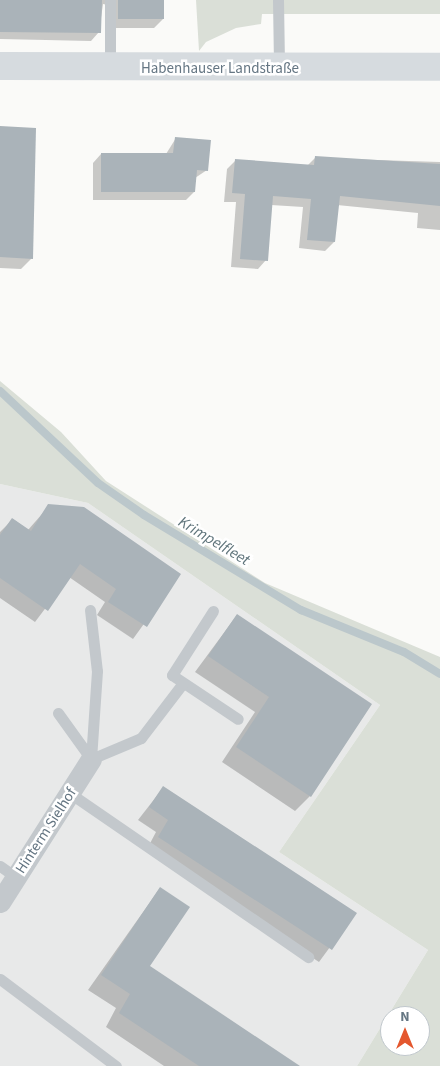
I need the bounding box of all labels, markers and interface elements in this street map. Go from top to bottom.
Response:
street label: Habenhauser Landstraße [141,60,299,78]
water label: Krimpelfleet [175,512,253,570]
street label: Hinterm Sielhof [12,785,80,877]
north arrow [380,1006,430,1056]
text: N [400,1007,410,1027]

